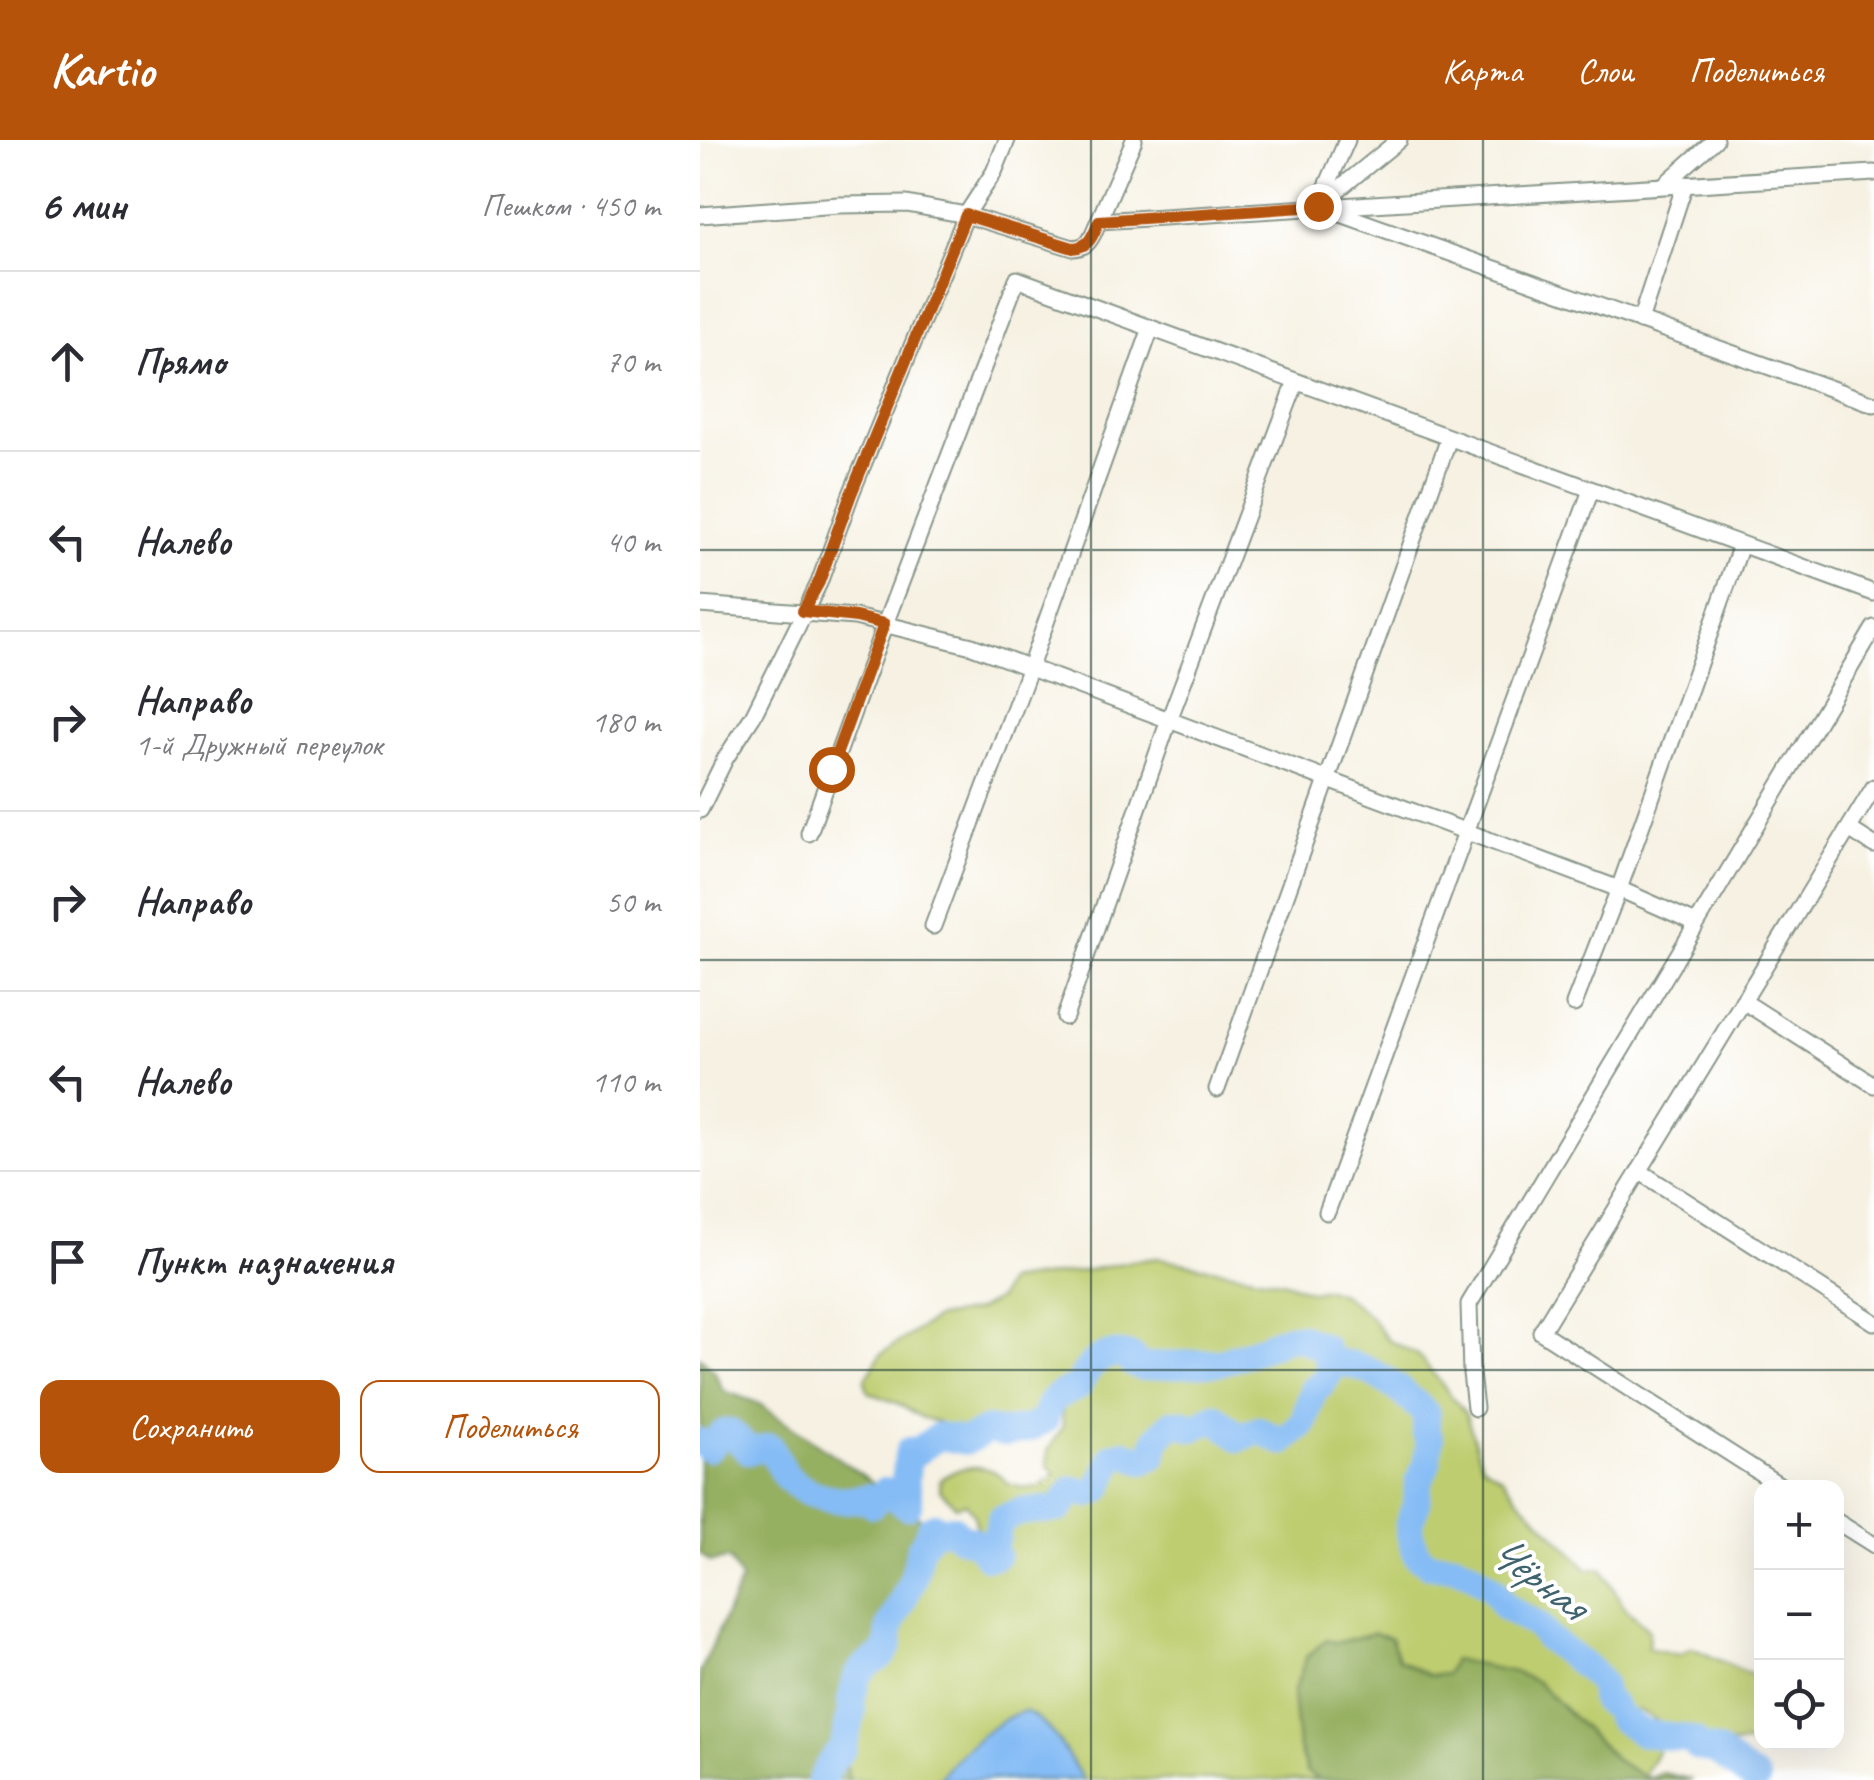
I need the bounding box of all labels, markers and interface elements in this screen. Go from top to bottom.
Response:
text: Kartio [50,40,154,100]
text: Карта [1442,48,1522,93]
text: Слои [1577,48,1634,93]
text: Поделиться [1689,48,1824,93]
text: 6 мин [40,179,126,232]
route end [1296,184,1342,230]
text: Пешком · 450 m [481,185,660,226]
icon: ahead [40,334,95,389]
text: Прямо [135,338,225,385]
text: 70 m [606,341,660,382]
icon: left [40,514,95,569]
text: Налево [135,518,231,565]
text: 40 m [606,521,660,562]
text: Направо [135,677,251,724]
icon: right [40,694,95,749]
text: 180 m [591,701,660,742]
text: 1-й Дружный переулок [135,724,382,765]
route start [809,747,855,793]
icon: right [40,874,95,929]
text: Направо [135,878,251,925]
text: 50 m [606,881,660,922]
icon: left [40,1054,95,1109]
text: Налево [135,1058,231,1105]
text: 110 m [591,1061,660,1102]
icon: arrive [40,1234,95,1289]
text: Пункт назначения [135,1238,392,1285]
button: Сохранить [40,1380,340,1473]
button: Поделиться [360,1380,660,1473]
map controls [1754,1480,1844,1750]
button: + [1754,1480,1844,1570]
water label: Чёрная [1478,1522,1603,1636]
button: − [1754,1570,1844,1660]
button: locate [1754,1660,1844,1750]

